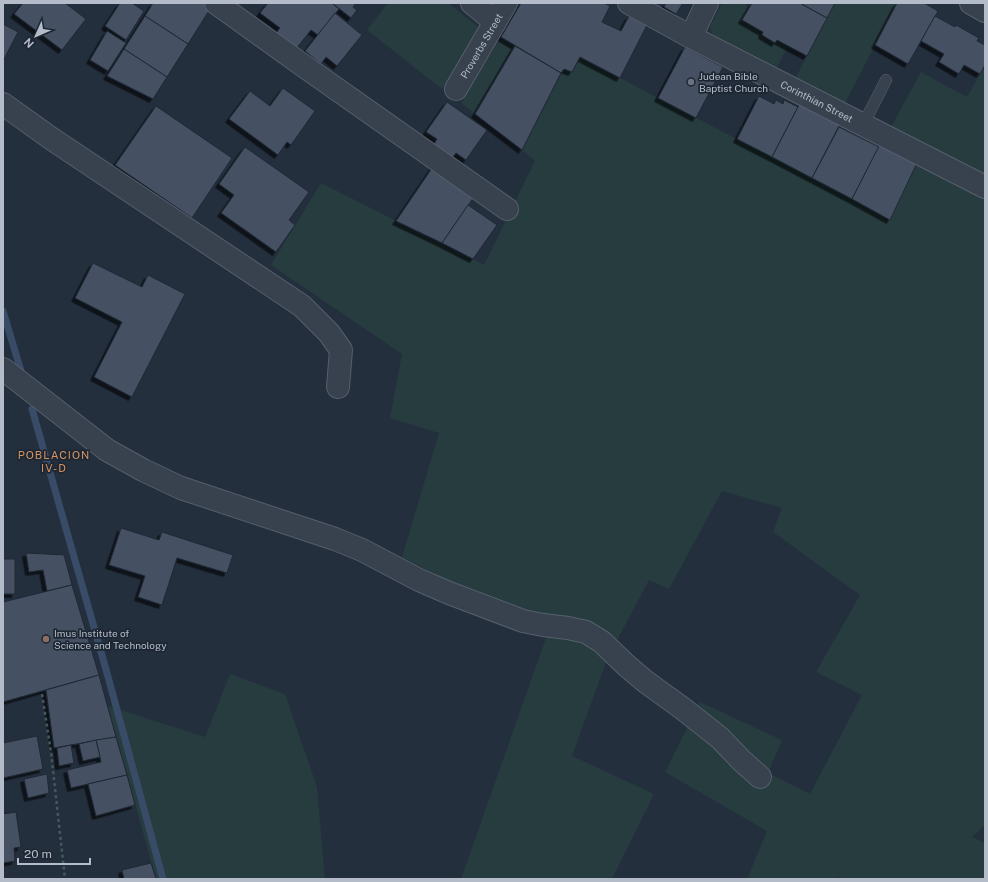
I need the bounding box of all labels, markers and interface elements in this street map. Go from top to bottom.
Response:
street label: Proverbs Street [458,11,505,80]
north arrow [16,16,56,56]
text: N [22,36,36,50]
place label: Judean Bible Baptist Church [699,70,768,94]
marker: Judean Bible Baptist Church [686,77,696,87]
street label: Corinthian Street [779,78,855,125]
district label: POBLACION IV-D [18,449,90,474]
place label: Imus Institute of Science and Technology [54,627,167,651]
marker: Imus Institute of Science and Technology [41,634,51,644]
scale bar [18,840,90,866]
text: 20 m [24,847,52,861]

